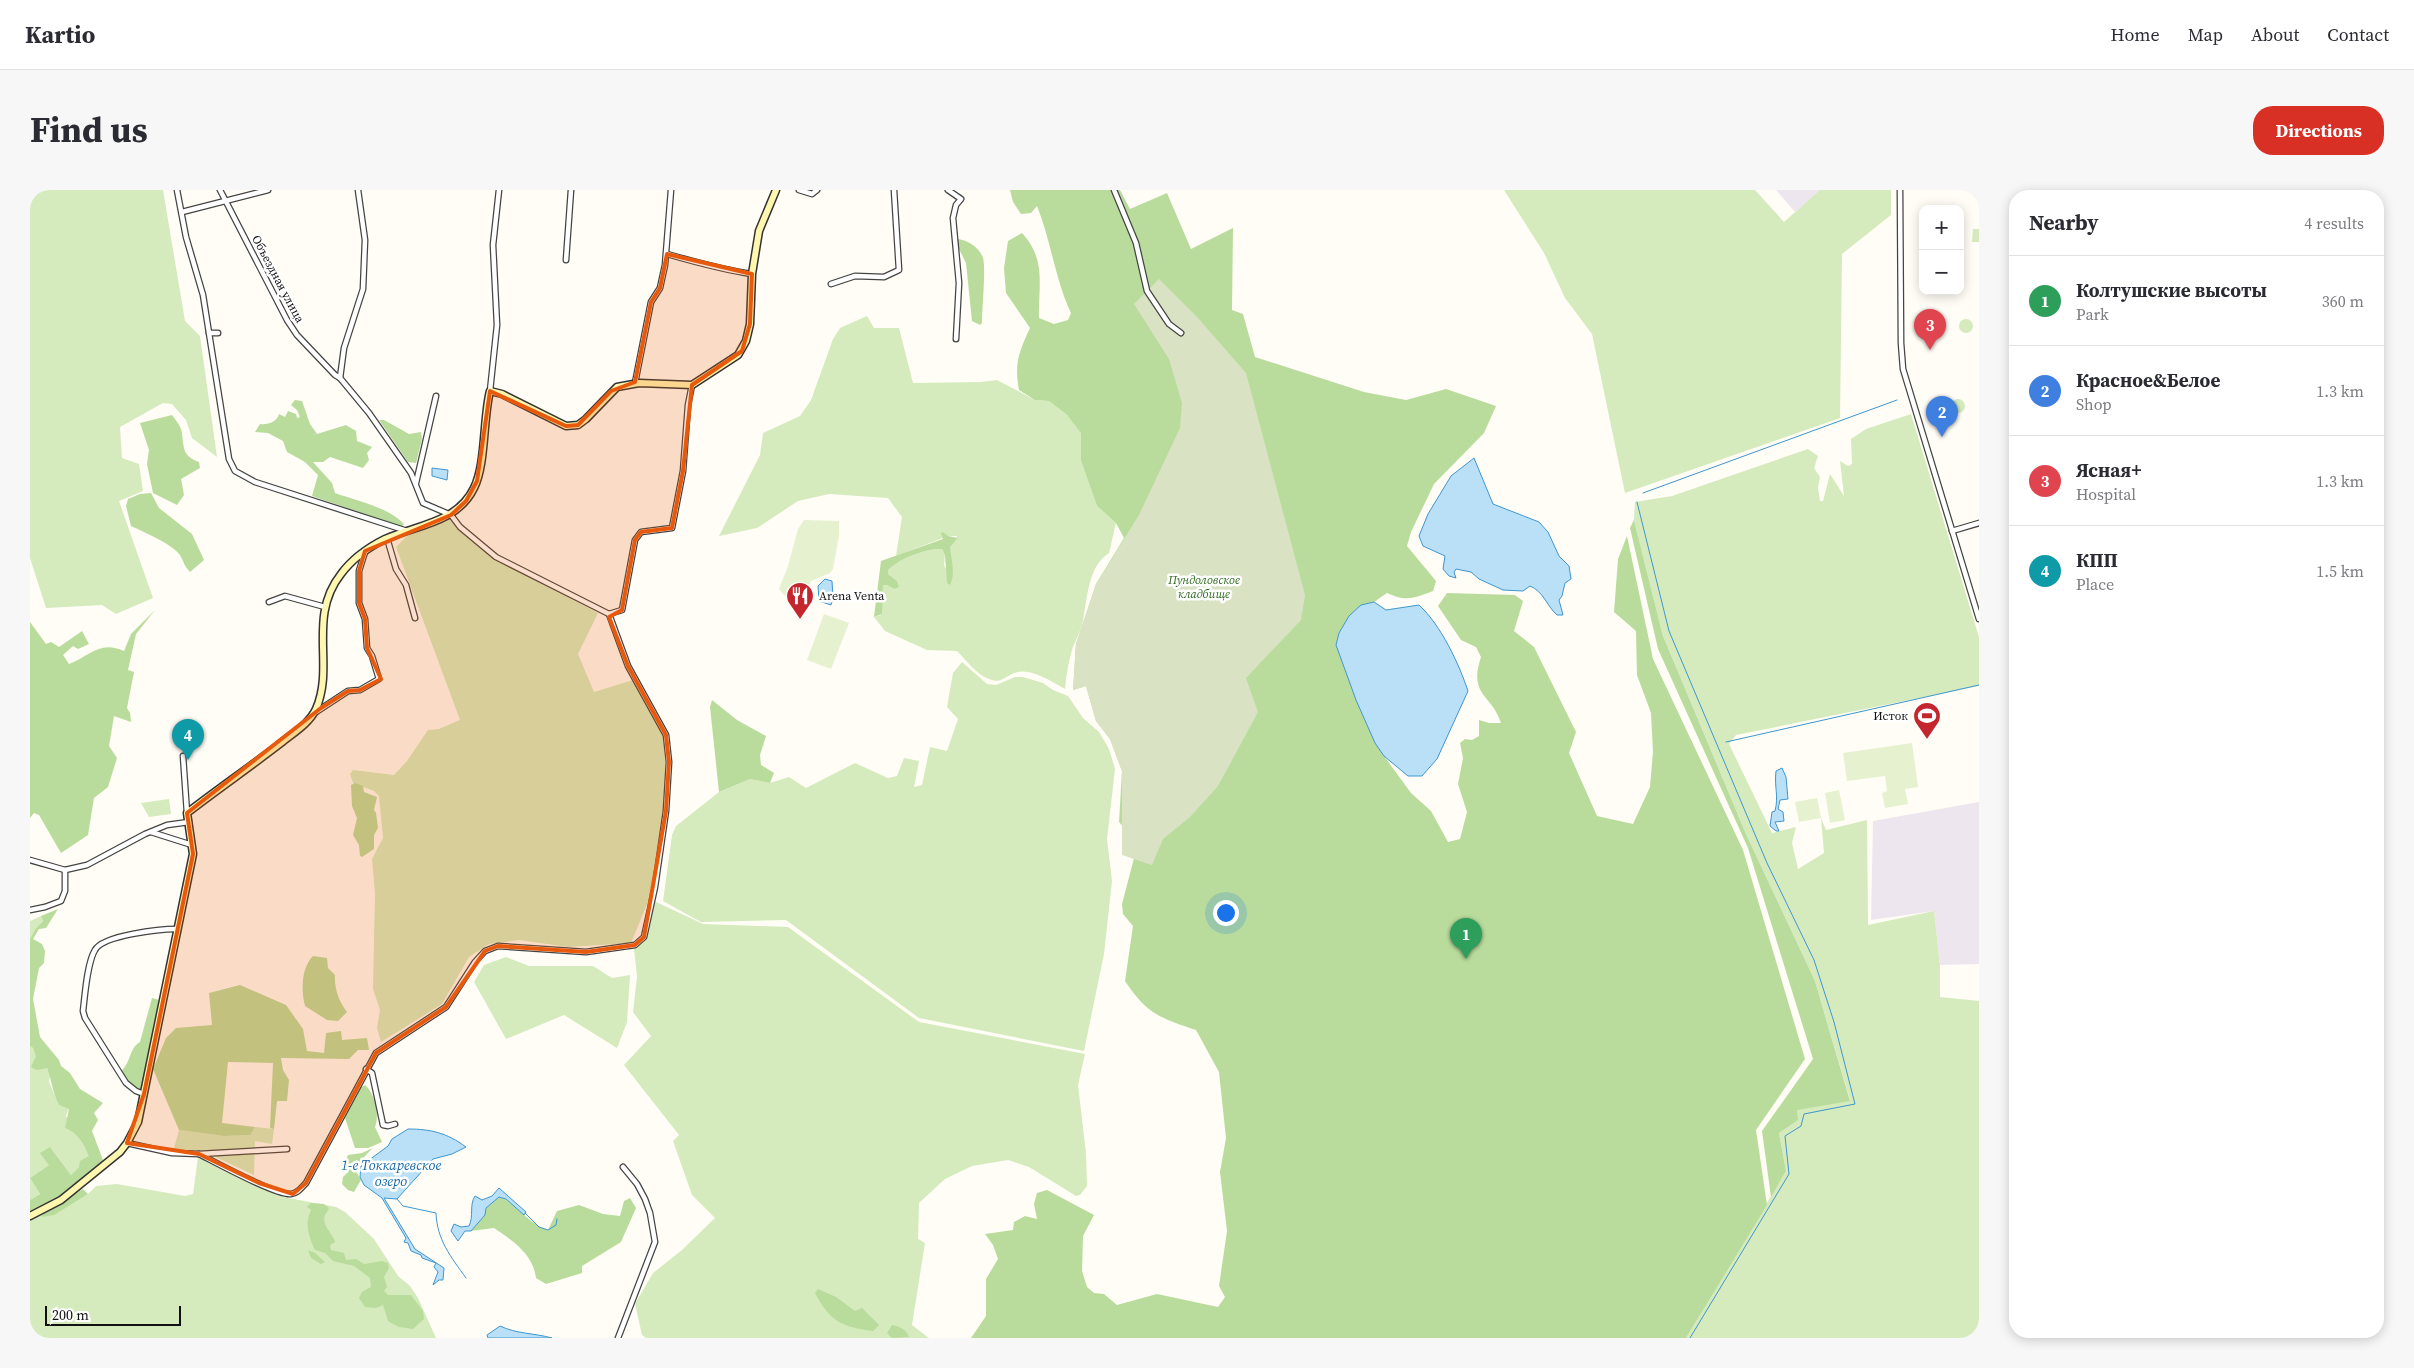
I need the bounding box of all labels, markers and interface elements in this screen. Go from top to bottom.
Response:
text: Kartio [25,18,95,51]
text: Home [2111,22,2160,47]
text: Map [2188,22,2223,47]
text: About [2251,22,2299,47]
text: Contact [2327,22,2389,47]
text: Find us [30,106,148,154]
button: Directions [2253,106,2384,155]
map controls [1919,205,1964,295]
button: + [1919,205,1964,250]
text: Nearby [2029,208,2099,237]
text: 4 results [2304,212,2364,234]
street label: Объездная улица [248,232,308,326]
button: − [1919,250,1964,295]
text: Колтушские высоты [2076,277,2267,303]
text: 1 [2041,290,2049,312]
text: 360 m [2322,290,2364,312]
text: Park [2076,303,2109,325]
pin: 3 [1914,309,1946,350]
text: Красное&Белое [2076,367,2220,393]
text: 2 [2041,380,2049,402]
text: 1.3 km [2316,380,2364,402]
text: Shop [2076,393,2112,415]
pin: 2 [1926,396,1958,437]
text: Ясная+ [2076,457,2142,483]
text: 3 [2041,470,2049,492]
text: 1.3 km [2316,470,2364,492]
text: Hospital [2076,483,2136,505]
text: КПП [2076,547,2118,573]
text: 4 [2041,560,2049,582]
text: 1.5 km [2316,560,2364,582]
park label: Пундоловское кладбище [1167,572,1240,602]
text: Place [2076,573,2114,595]
restaurant icon: Arena Venta [785,581,815,620]
place label: Arena Venta [819,588,885,604]
sports icon: Исток [1912,701,1942,740]
place label: Исток [1873,708,1908,724]
pin: 4 [172,719,204,760]
your location [1213,900,1239,926]
pin: 1 [1450,918,1482,959]
water label: 1-е Токкаревское озеро [341,1155,441,1191]
scale bar [45,1303,181,1326]
text: 200 m [52,1305,89,1325]

